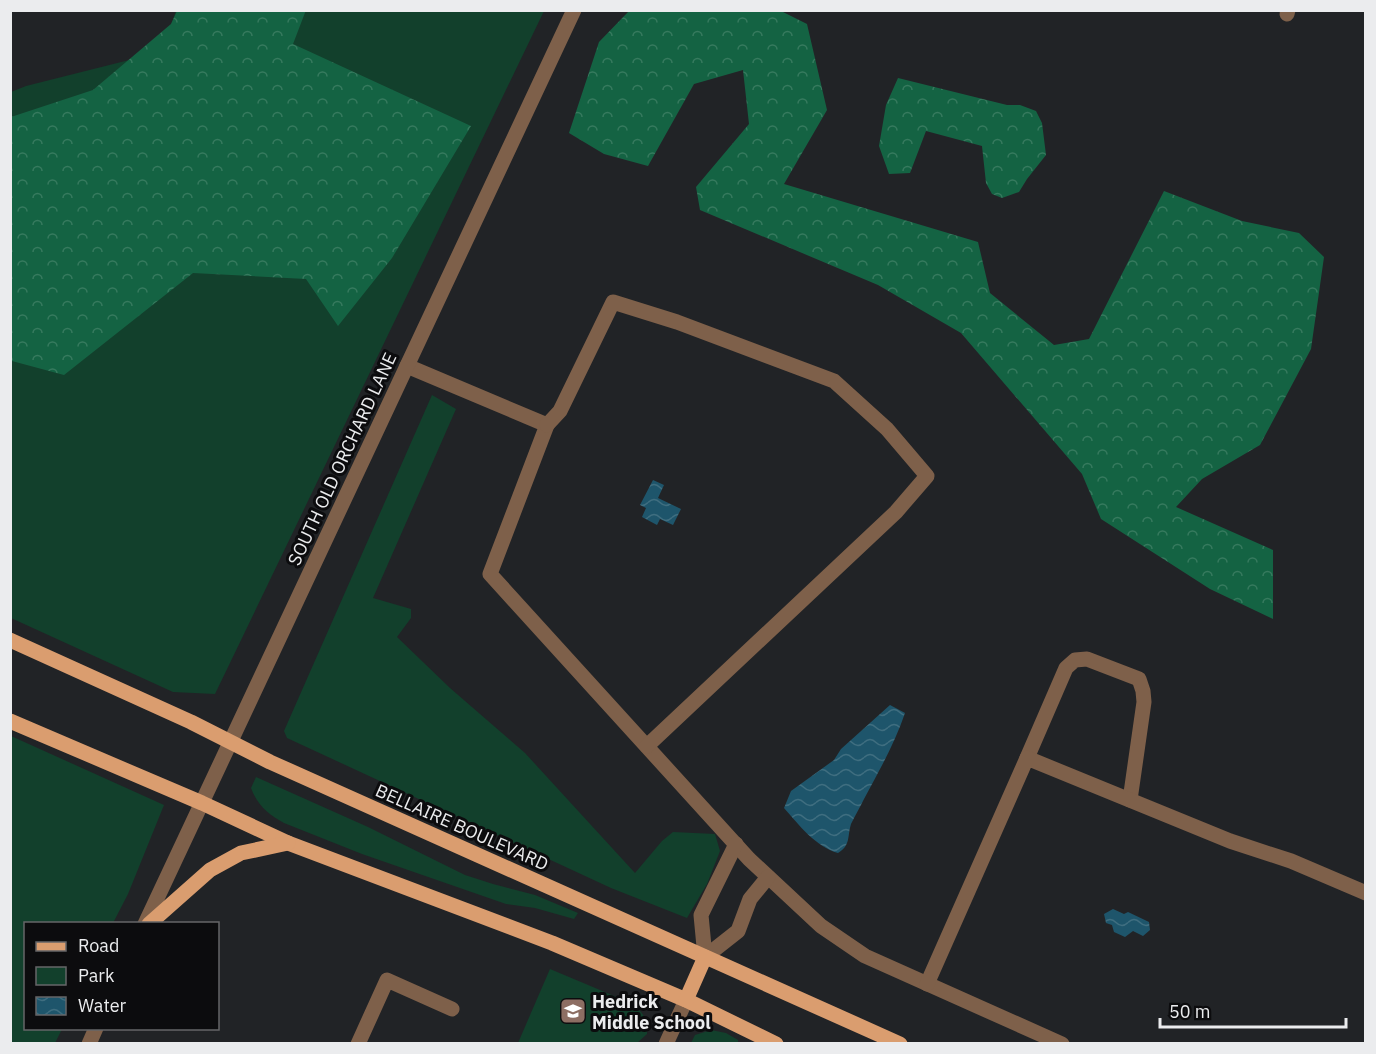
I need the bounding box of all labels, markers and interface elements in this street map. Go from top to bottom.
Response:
street label: SOUTH OLD ORCHARD LANE [282,349,402,569]
street label: BELLAIRE BOULEVARD [372,778,552,876]
legend [24,922,219,1030]
text: Road [78,934,119,957]
text: Park [78,964,115,987]
place label: Hedrick Middle School [592,990,711,1034]
scale bar [1160,991,1346,1029]
text: Water [78,994,127,1017]
school or university icon: Hedrick Middle School [558,996,588,1026]
text: 50 m [1169,1000,1211,1023]

